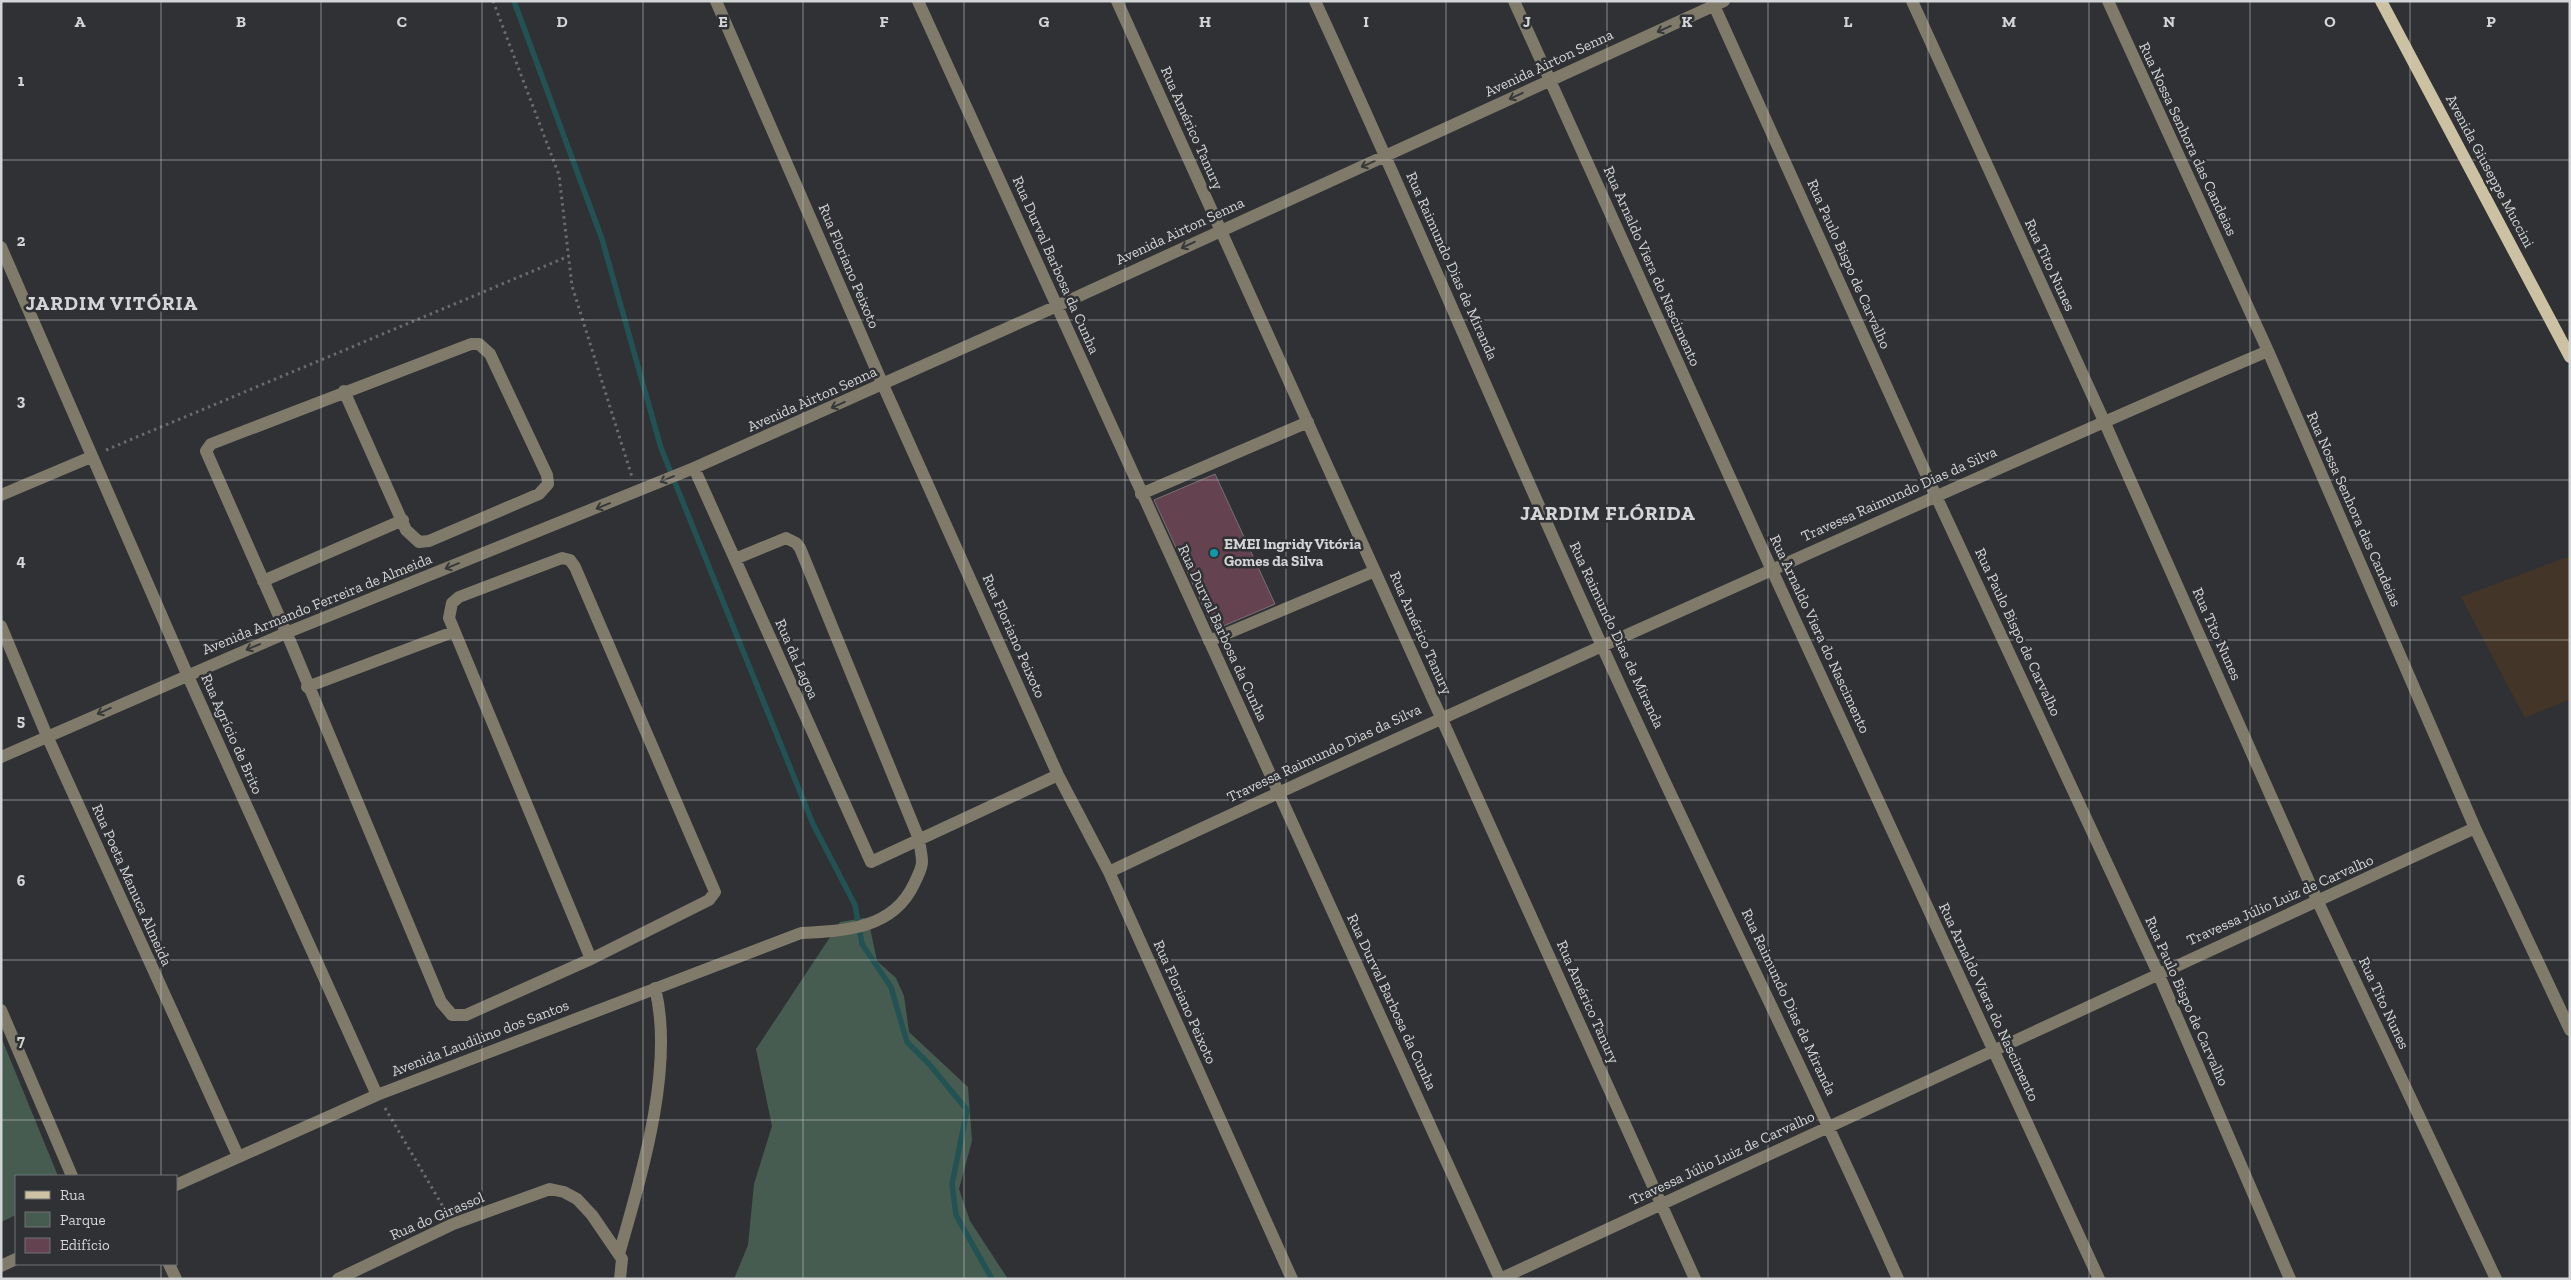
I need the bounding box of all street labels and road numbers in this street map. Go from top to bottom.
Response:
street label: Avenida Airton Senna [1482,25,1616,101]
street label: Rua Nossa Senhora das Candeias [2135,39,2241,239]
street label: Rua Américo Tanury [1157,64,1227,193]
street label: Avenida Giuseppe Muccini [2442,91,2538,251]
street label: Rua Arnaldo Viera do Nascimento [1600,163,1704,369]
street label: Rua Raimundo Dias de Miranda [1402,169,1502,363]
street label: Rua Durval Barbosa da Cunha [1009,173,1103,357]
street label: Rua Paulo Bispo de Carvalho [1803,176,1895,352]
street label: Avenida Airton Senna [1113,193,1247,269]
street label: Rua Floriano Peixoto [815,201,884,331]
street label: Rua Tito Nunes [2021,216,2079,314]
street label: Avenida Airton Senna [745,362,879,436]
street label: Rua Nossa Senhora das Candeias [2303,409,2405,609]
street label: Travessa Raimundo Dias da Silva [1798,443,2000,545]
street label: Rua Arnaldo Viera do Nascimento [1766,532,1874,736]
street label: Rua Raimundo Dias de Miranda [1566,539,1668,731]
street label: Rua Durval Barbosa da Cunha [1174,542,1272,724]
street label: Rua Paulo Bispo de Carvalho [1971,545,2065,719]
street label: Avenida Armando Ferreira de Almeida [199,550,435,658]
street label: Rua Américo Tanury [1386,569,1456,698]
street label: Rua Floriano Peixoto [979,571,1050,701]
street label: Rua Tito Nunes [2189,585,2245,683]
street label: Rua da Lagoa [771,616,823,702]
street label: Rua Agrício de Brito [197,671,267,797]
street label: Travessa Raimundo Dias da Silva [1224,700,1424,806]
street label: Rua Poeta Manuca Almeida [88,801,176,969]
street label: Travessa Júlio Luiz de Carvalho [2184,850,2376,949]
street label: Rua Arnaldo Viera do Nascimento [1935,900,2043,1104]
street label: Rua Raimundo Dias de Miranda [1738,906,1840,1098]
street label: Rua Durval Barbosa da Cunha [1343,911,1441,1093]
street label: Rua Paulo Bispo de Carvalho [2141,913,2233,1089]
street label: Rua Floriano Peixoto [1150,937,1221,1067]
street label: Rua Américo Tanury [1553,938,1623,1067]
street label: Rua Tito Nunes [2355,954,2413,1052]
street label: Avenida Laudilino dos Santos [389,996,571,1080]
street label: Travessa Júlio Luiz de Carvalho [1626,1107,1818,1209]
street label: Rua do Girassol [387,1188,487,1244]

